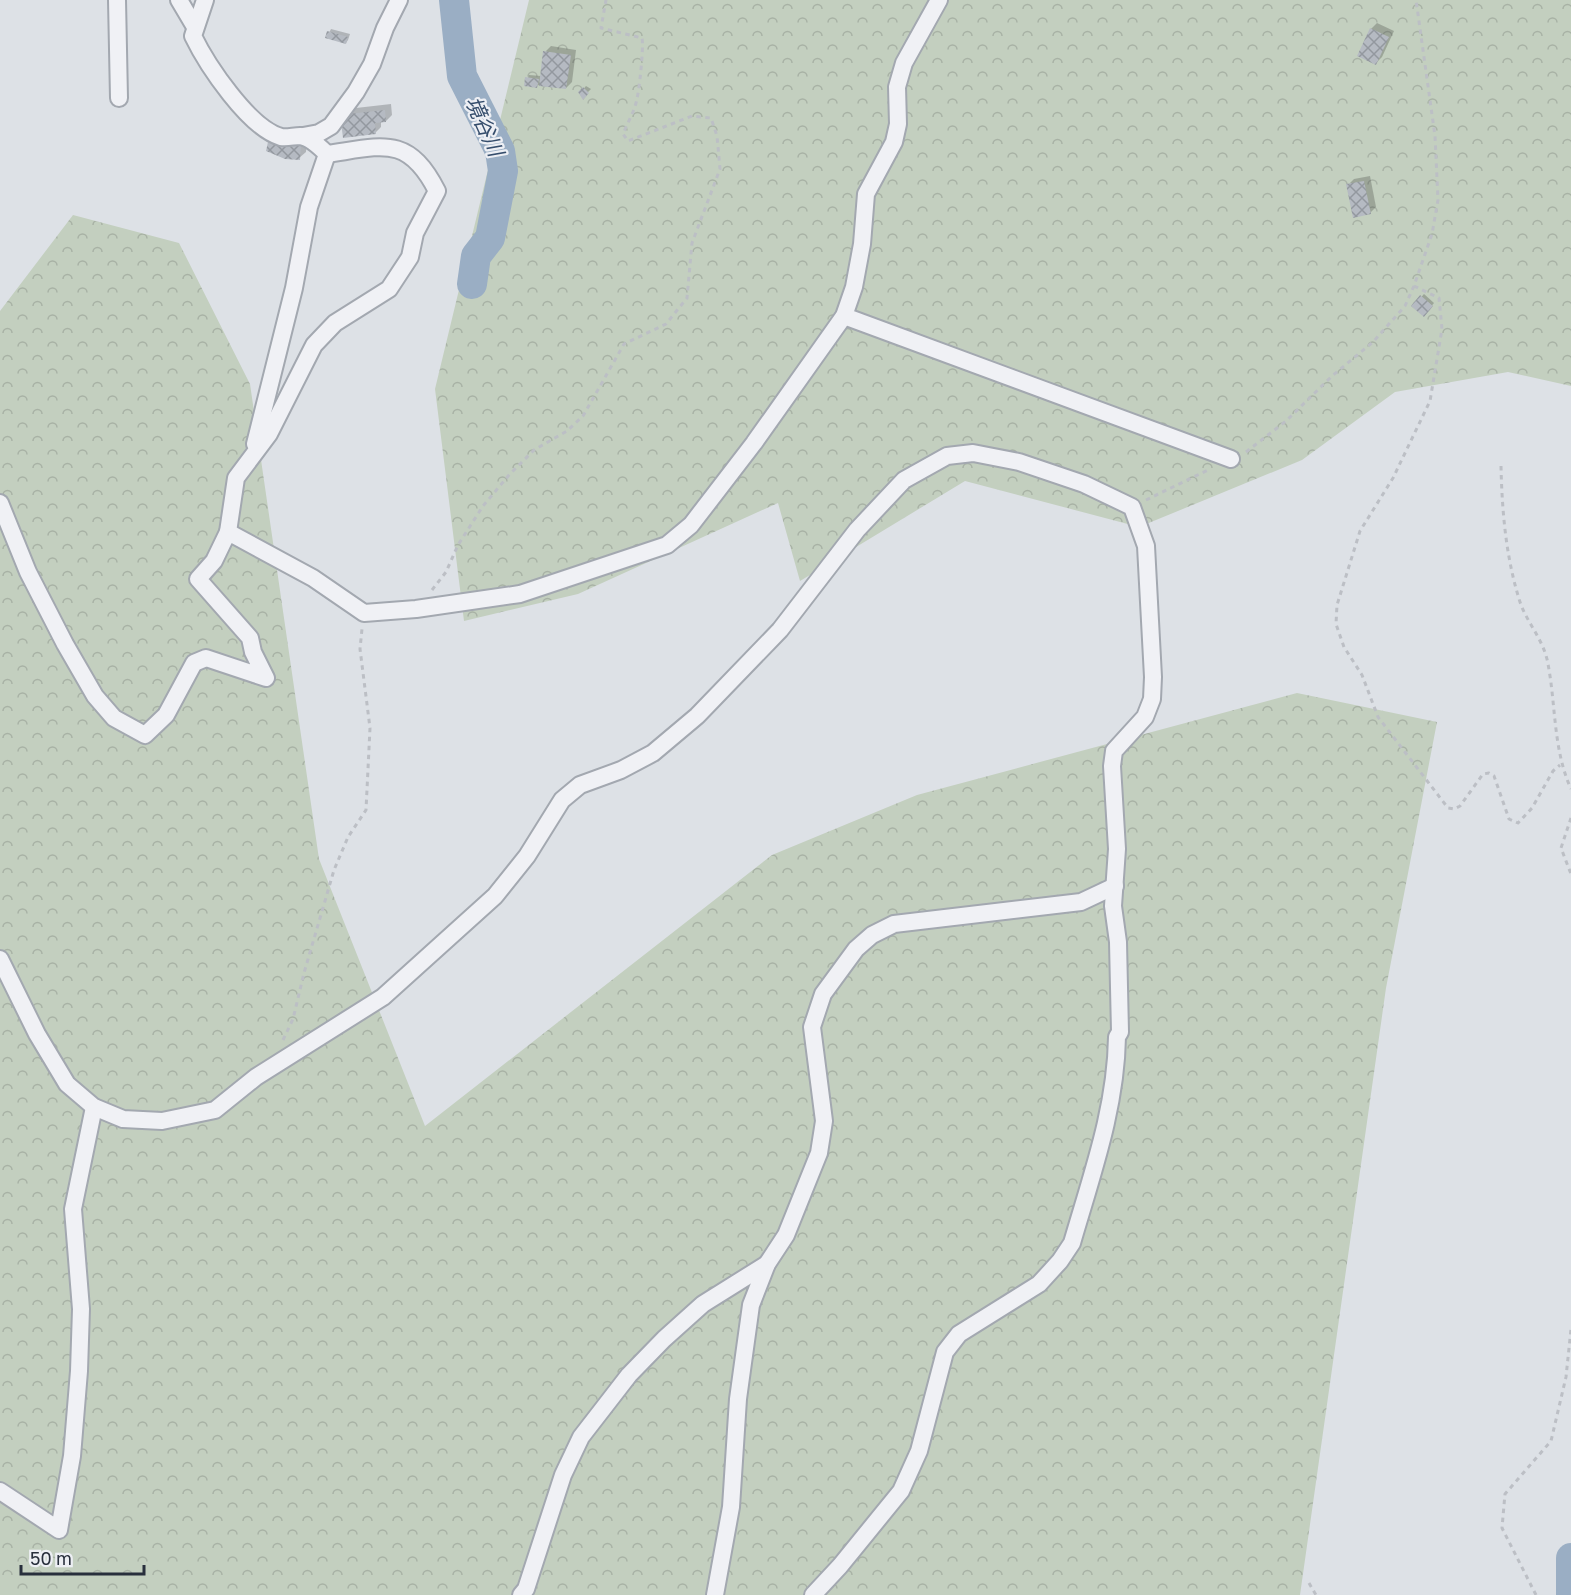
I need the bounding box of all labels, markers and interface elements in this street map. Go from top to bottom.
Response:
water label: 境谷川 [460,92,511,162]
scale bar [21,1538,144,1576]
text: 50 m [30,1547,72,1569]

